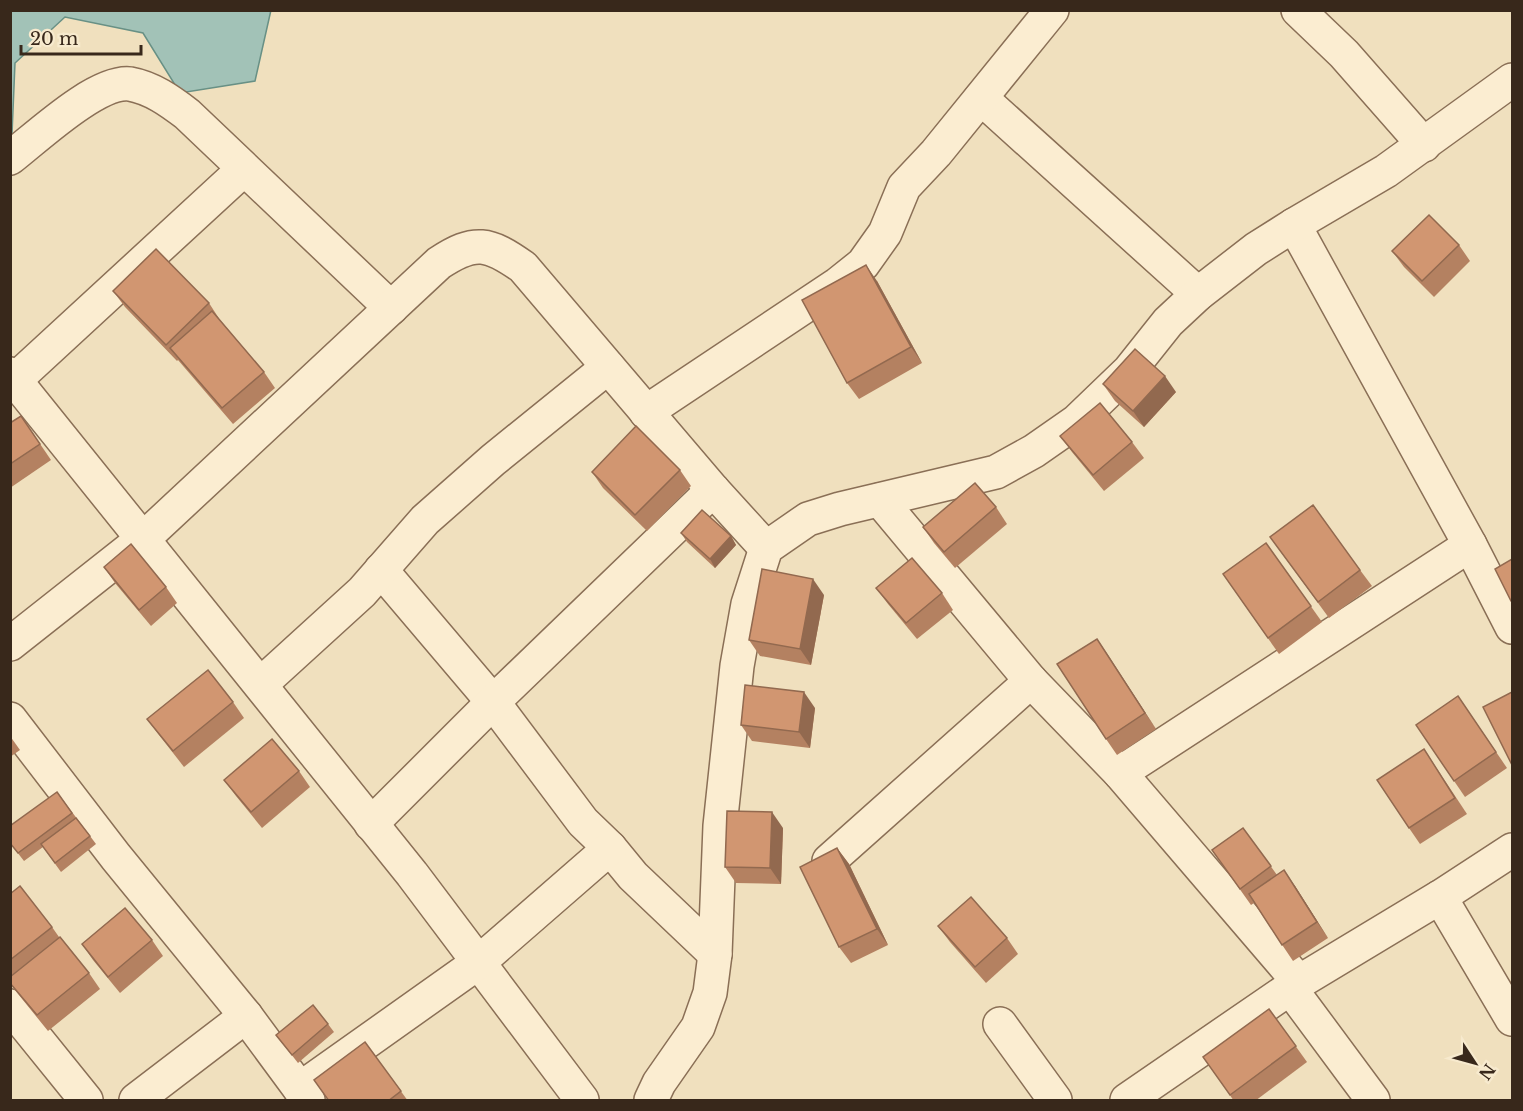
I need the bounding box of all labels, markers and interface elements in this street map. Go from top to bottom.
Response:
scale bar [21,18,141,56]
text: 20 m [30,28,78,50]
north arrow [1445,1033,1505,1093]
text: N [1475,1060,1500,1084]

